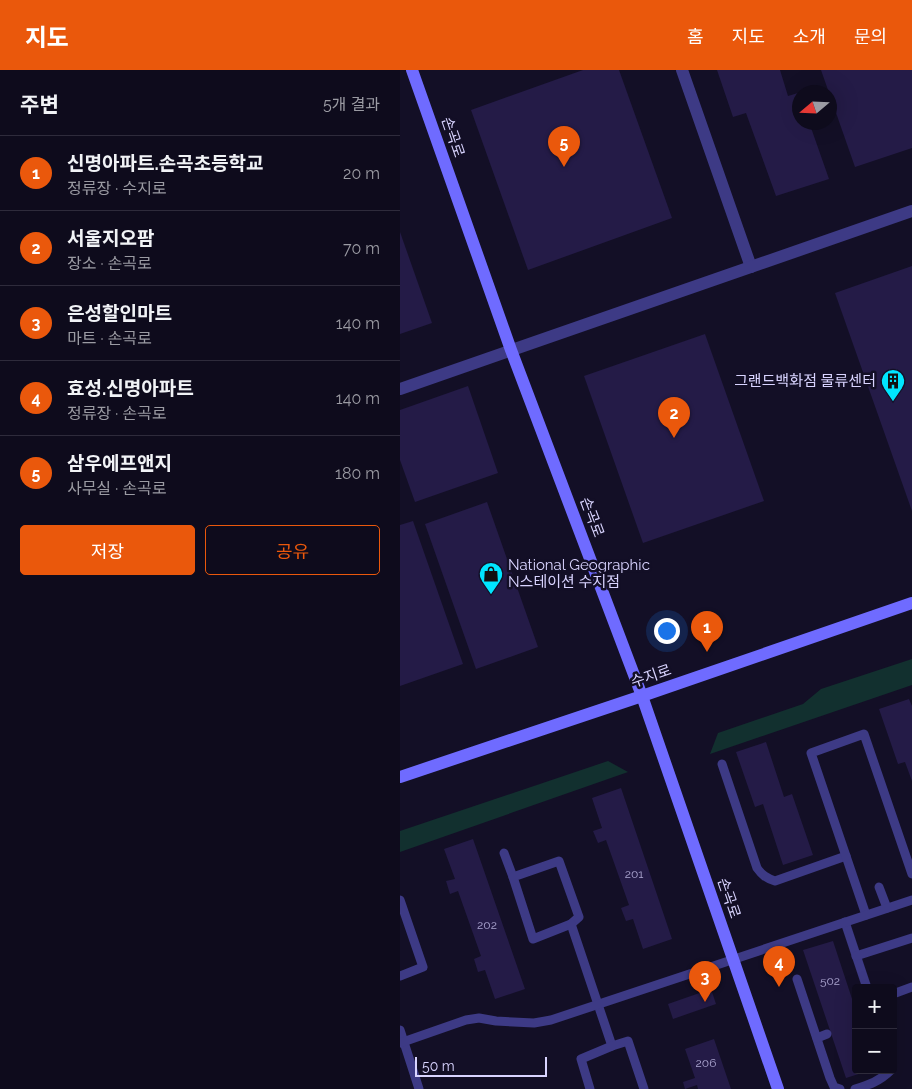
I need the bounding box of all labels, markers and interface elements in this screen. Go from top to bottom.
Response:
text: 지도 [25,23,69,52]
text: 홈 [687,26,704,47]
text: 지도 [732,26,765,47]
text: 소개 [793,26,826,47]
text: 문의 [854,26,887,47]
north arrow [792,85,837,130]
text: 주변 [20,92,59,117]
text: 5개 결과 [323,95,380,114]
street label: 손곡로 [438,114,468,160]
pin: 5 [548,126,580,167]
text: 신명아파트.손곡초등학교 [67,152,264,174]
text: 1 [32,164,40,183]
text: 20 m [343,164,380,183]
text: 정류장 · 수지로 [67,179,167,198]
text: 서울지오팜 [67,227,154,249]
text: 2 [31,239,41,258]
text: 70 m [343,239,380,258]
text: 장소 · 손곡로 [67,254,152,273]
text: 은성할인마트 [67,302,172,324]
text: 3 [32,314,40,333]
text: 140 m [336,314,380,333]
text: 마트 · 손곡로 [67,329,152,348]
building icon: 그랜드백화점 물류센터 [880,368,906,402]
place label: 그랜드백화점 물류센터 [734,372,876,390]
text: 효성.신명아파트 [67,377,194,399]
text: 4 [31,389,41,408]
text: 140 m [336,389,380,408]
pin: 2 [658,397,690,438]
text: 정류장 · 손곡로 [67,404,167,423]
text: 삼우에프앤지 [67,452,172,474]
text: 5 [32,464,40,483]
text: 180 m [335,464,380,483]
text: 사무실 · 손곡로 [67,479,167,498]
street label: 손곡로 [576,494,608,540]
button: 저장 [20,525,195,575]
button: 공유 [205,525,380,575]
place label: National Geographic N스테이션 수지점 [508,556,650,591]
shop icon: National Geographic N스테이션 수지점 [478,561,504,595]
pin: 1 [691,611,723,652]
your location [654,618,680,644]
street label: 수지로 [628,661,674,691]
house number: 201 [625,867,643,881]
street label: 손곡로 [714,875,744,921]
house number: 202 [477,918,497,932]
pin: 4 [763,946,795,987]
pin: 3 [689,961,721,1002]
house number: 502 [820,974,840,988]
map controls [852,984,897,1074]
button: + [852,984,897,1029]
button: − [852,1029,897,1074]
scale bar [415,1054,548,1077]
house number: 206 [696,1056,716,1070]
text: 50 m [422,1058,455,1074]

